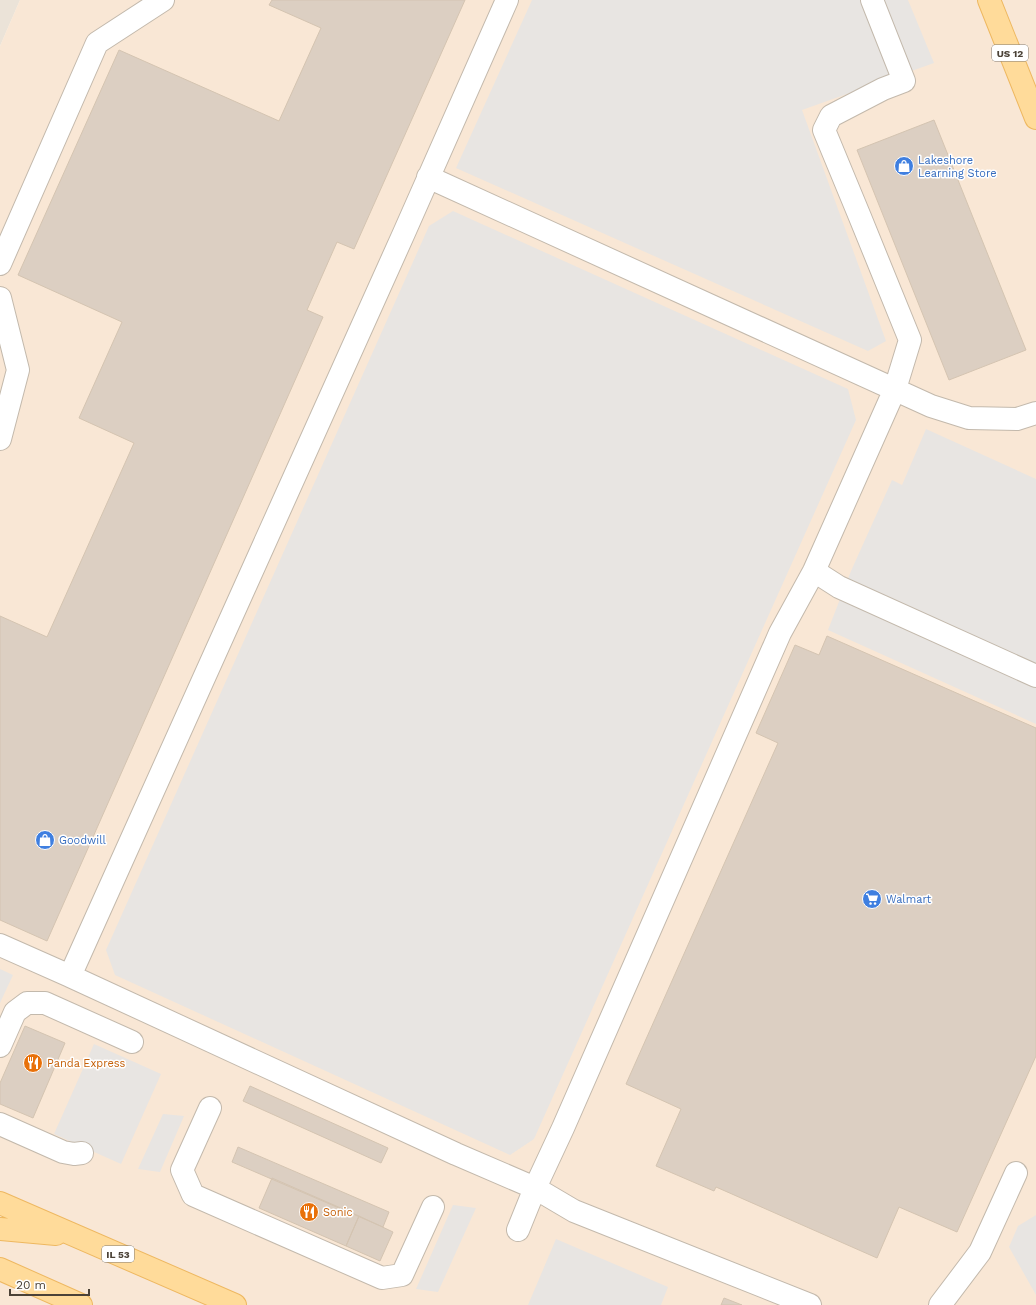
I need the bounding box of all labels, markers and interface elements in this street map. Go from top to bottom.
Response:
road number: US 12 [992,45,1028,61]
place label: Lakeshore Learning Store [918,154,997,180]
shop icon: Lakeshore Learning Store [893,155,915,177]
shop icon: Goodwill [34,829,56,851]
place label: Goodwill [59,834,107,847]
supermarket icon: Walmart [861,888,883,910]
place label: Walmart [886,893,932,906]
restaurant icon: Panda Express [22,1052,44,1074]
place label: Panda Express [47,1057,126,1070]
restaurant icon: Sonic [298,1201,320,1223]
place label: Sonic [323,1206,353,1219]
road number: IL 53 [102,1246,134,1262]
scale bar [10,1271,89,1297]
text: 20 m [16,1278,46,1292]

